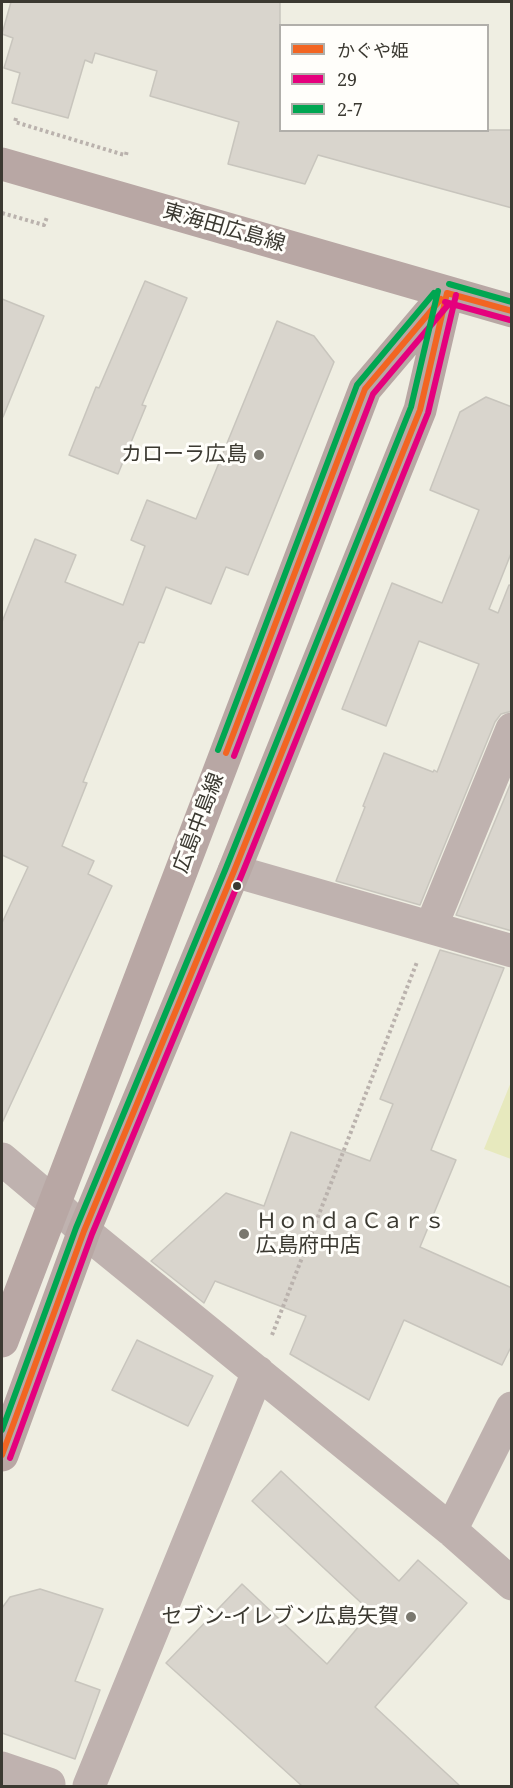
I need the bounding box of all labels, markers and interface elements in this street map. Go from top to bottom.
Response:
legend [279,24,489,132]
text: かぐや姫 [337,38,409,62]
text: 29 [337,67,357,91]
text: 2-7 [337,97,363,121]
street label: 東海田広島線 [160,199,288,257]
place label: カローラ広島 [121,442,247,468]
marker: カローラ広島 [252,448,266,462]
street label: 広島中島線 [168,769,230,877]
unlabelled marker [231,880,243,892]
place label: ＨｏｎｄａＣａｒｓ 広島府中店 [256,1209,445,1259]
marker: ＨｏｎｄａＣａｒｓ 広島府中店 [237,1227,251,1241]
place label: セブン-イレブン広島矢賀 [161,1604,399,1630]
marker: セブン-イレブン広島矢賀 [404,1610,418,1624]

